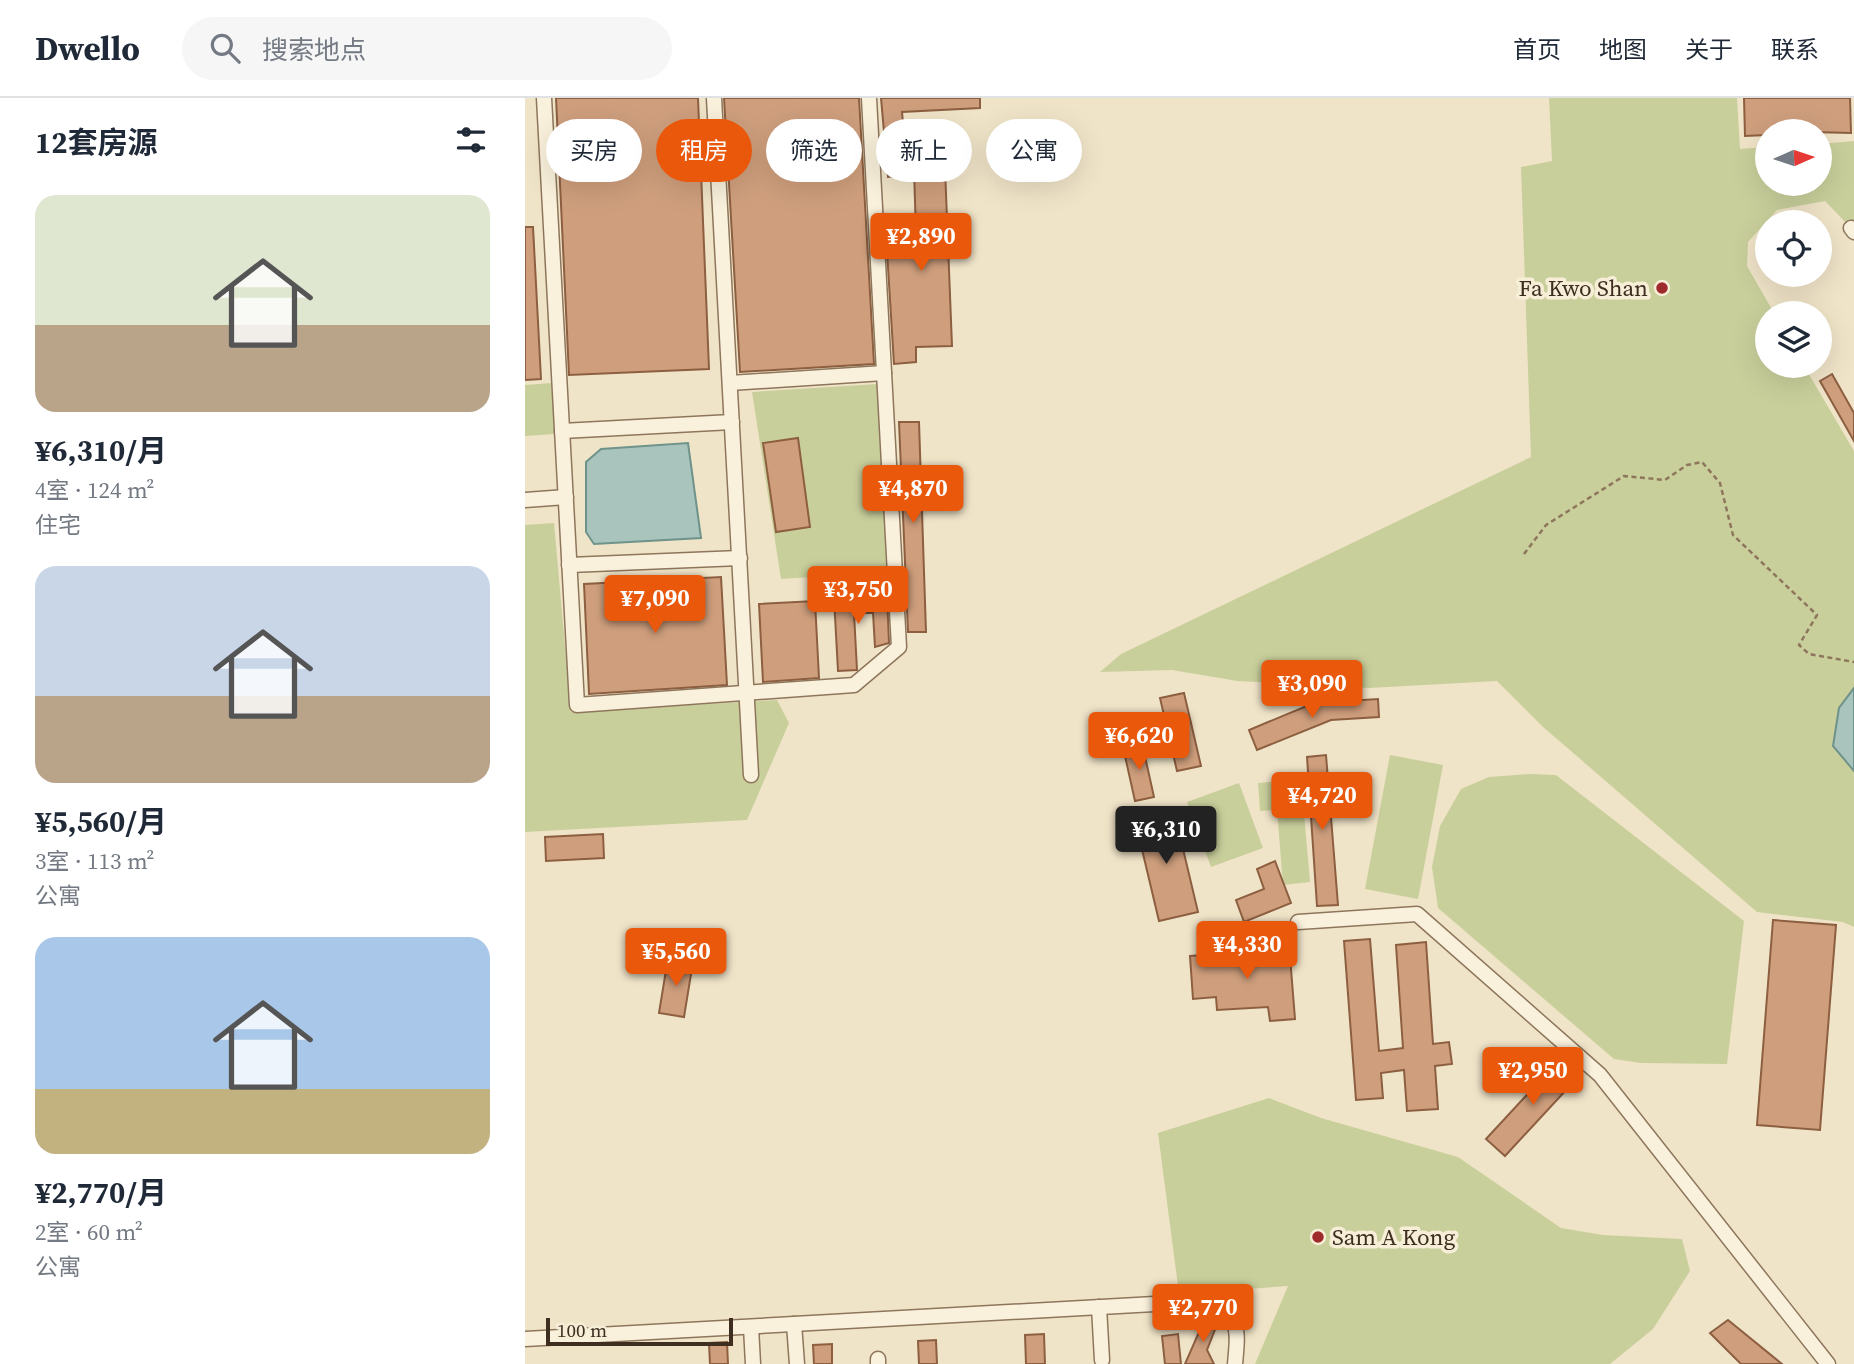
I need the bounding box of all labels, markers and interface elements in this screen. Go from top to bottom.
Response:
search box [182,17,672,80]
text: Dwello [35,26,140,71]
icon: search [206,29,244,67]
text: 搜索地点 [262,32,366,68]
text: 首页 [1513,33,1561,66]
text: 地图 [1599,33,1647,66]
text: 关于 [1685,33,1733,66]
text: 联系 [1771,33,1819,66]
chip: 买房 [546,119,642,182]
chip: 租房 [656,119,752,182]
chip: 筛选 [766,119,862,182]
chip: 新上 [876,119,972,182]
chip: 公寓 [986,119,1082,182]
north arrow [1755,119,1832,196]
map controls [1755,119,1832,378]
icon: filters [452,121,490,159]
text: 12套房源 [35,122,158,163]
button: locate [1755,210,1832,287]
pin: ¥2,890 [864,214,978,273]
text: ¥2,890 [886,220,956,252]
icon: home [200,240,326,366]
place label: Fa Kwo Shan [1519,272,1648,304]
marker: Fa Kwo Shan [1654,280,1670,296]
button: layers [1755,301,1832,378]
text: ¥6,310/月 [35,430,167,471]
pin: ¥4,870 [856,466,970,525]
text: ¥4,870 [878,472,948,504]
text: 4室 · 124 m² [35,474,155,506]
text: 住宅 [35,509,81,541]
pin: ¥3,750 [801,566,915,626]
text: ¥3,750 [823,573,893,605]
pin: ¥7,090 [598,575,712,635]
text: ¥7,090 [620,582,690,614]
icon: home [200,611,326,737]
pin: ¥3,090 [1255,660,1369,720]
text: ¥3,090 [1277,667,1347,699]
pin: ¥6,620 [1082,712,1196,772]
text: ¥6,620 [1104,719,1174,751]
pin: ¥4,720 [1265,772,1379,832]
text: ¥4,720 [1287,779,1357,811]
text: ¥5,560/月 [35,801,167,842]
pin: ¥6,310 [1109,806,1223,866]
text: ¥6,310 [1131,813,1201,845]
text: 3室 · 113 m² [35,845,155,877]
text: 公寓 [35,880,81,912]
pin: ¥4,330 [1190,922,1304,981]
pin: ¥5,560 [619,928,733,988]
text: ¥4,330 [1212,928,1282,960]
text: ¥5,560 [641,935,711,967]
icon: home [200,982,326,1108]
pin: ¥2,950 [1476,1048,1590,1107]
text: ¥2,950 [1498,1054,1568,1086]
text: ¥2,770/月 [35,1172,167,1213]
text: 2室 · 60 m² [35,1216,143,1248]
place label: Sam A Kong [1332,1221,1456,1253]
marker: Sam A Kong [1310,1229,1326,1245]
text: 公寓 [35,1251,81,1283]
pin: ¥2,770 [1146,1284,1260,1344]
text: ¥2,770 [1168,1291,1238,1323]
scale bar [546,1315,733,1347]
text: 100 m [557,1317,607,1343]

